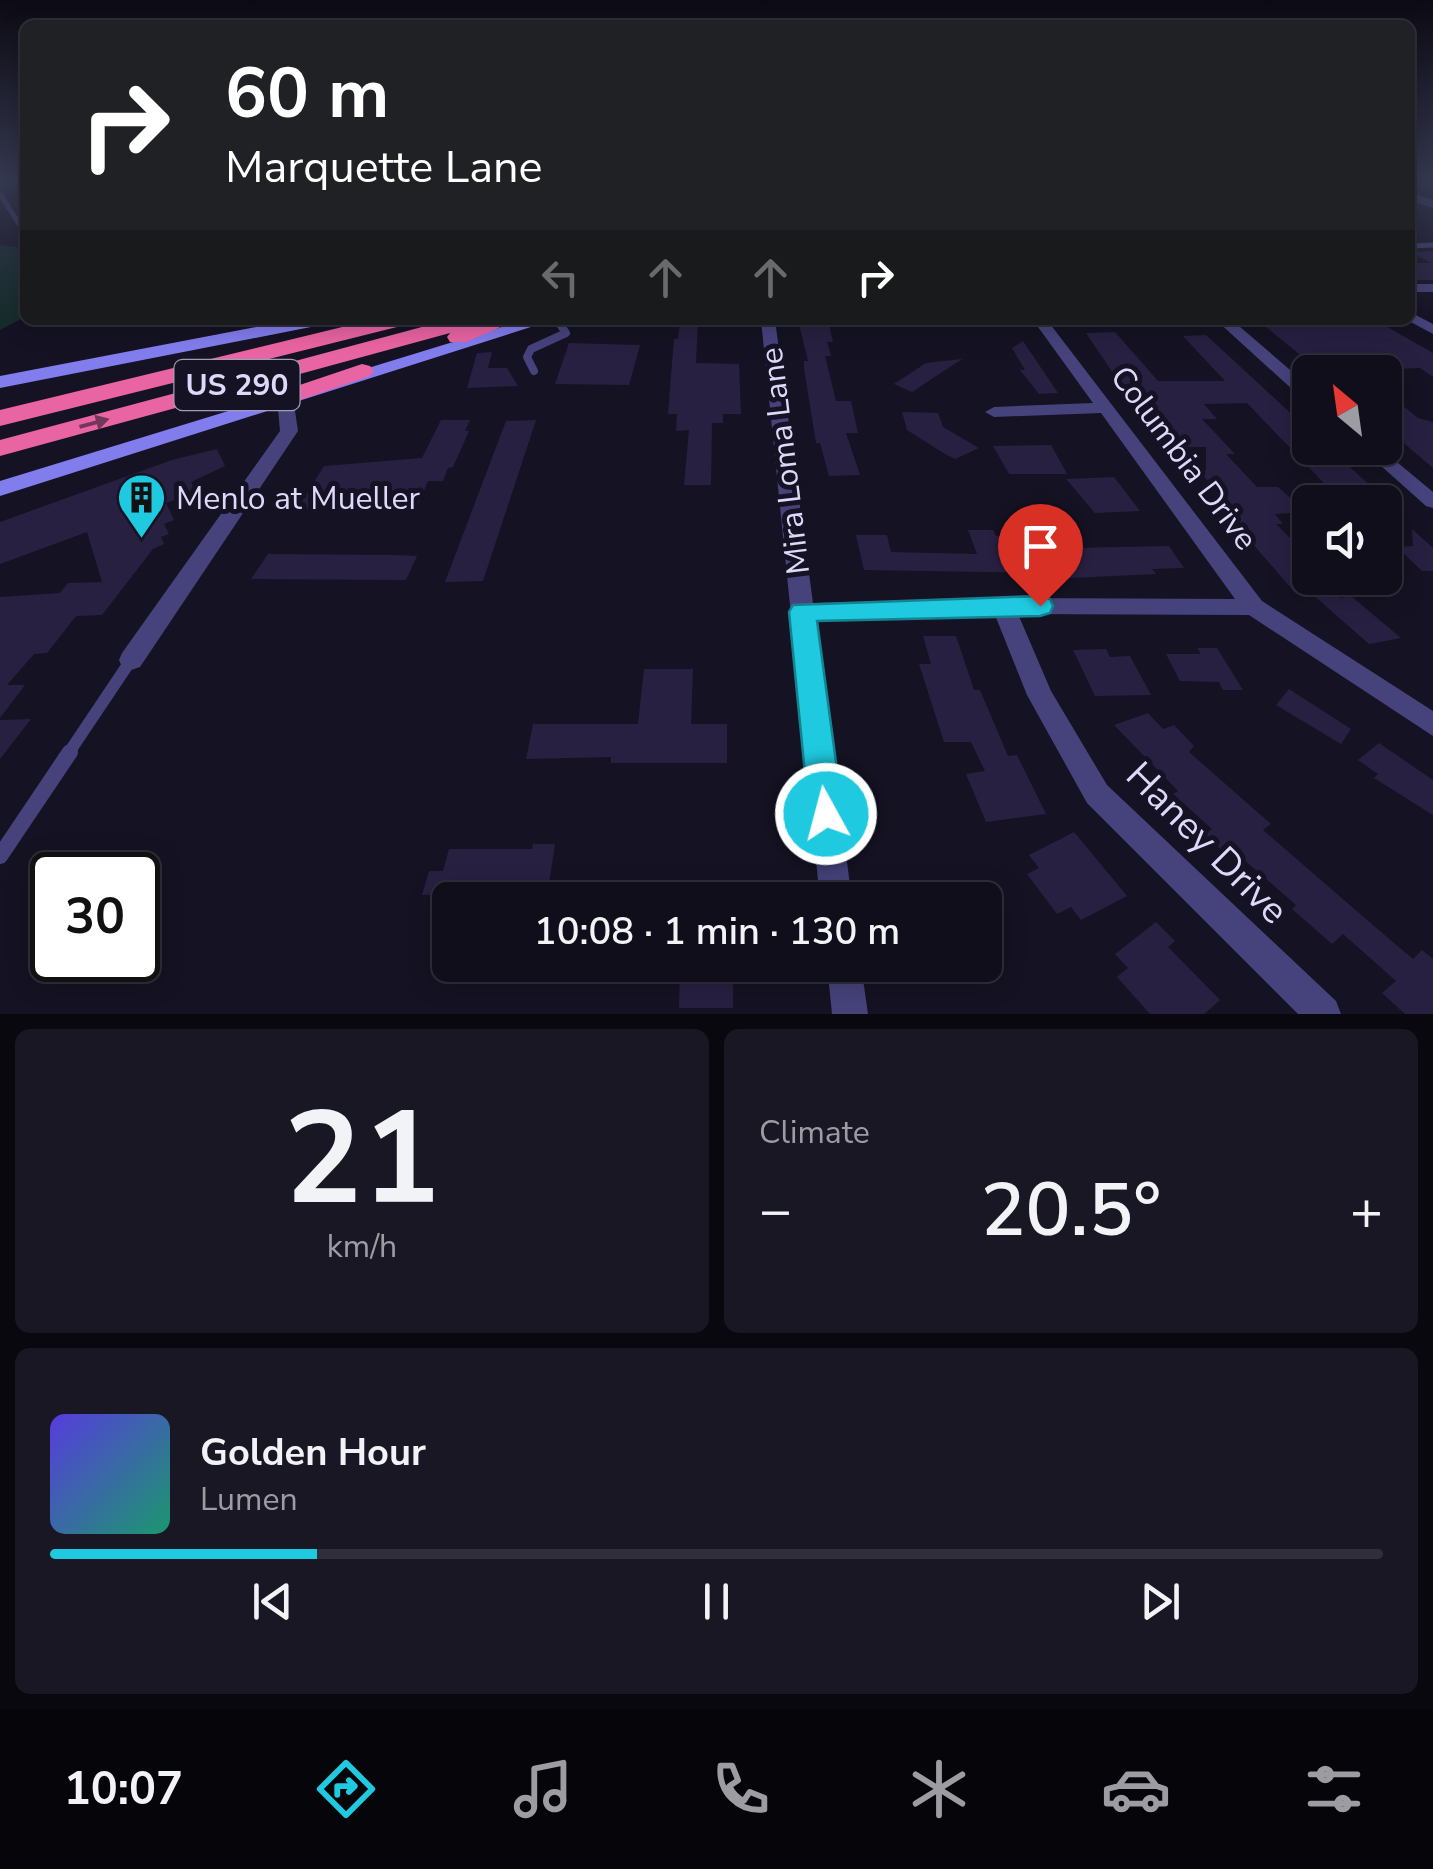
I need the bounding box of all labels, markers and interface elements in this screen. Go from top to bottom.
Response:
text: 60 m [225,46,389,142]
icon: right [60,60,190,190]
text: Marquette Lane [225,137,543,198]
icon: left [533,250,588,305]
icon: ahead [638,250,693,305]
icon: ahead [743,250,798,305]
icon: right [848,250,903,305]
street label: Mira Loma Lane [750,345,820,577]
north arrow [1292,355,1402,465]
map controls [1292,355,1402,595]
street label: Columbia Drive [1101,357,1267,559]
road number: US 290 [174,360,300,410]
one-way arrow [79,414,110,430]
building icon: Menlo at Mueller [115,472,167,540]
place label: Menlo at Mueller [176,477,420,520]
button: sound [1292,485,1402,595]
pin [998,504,1083,607]
icon: arrive [1013,519,1068,574]
street label: Haney Drive [1115,751,1299,935]
position arrow [774,762,878,866]
speed limit sign: 30 [30,852,160,982]
text: 10:08 · 1 min · 130 m [534,906,900,957]
text: 21 [284,1071,440,1248]
text: Climate [759,1111,870,1154]
text: 20.5° [981,1159,1161,1261]
text: − [759,1173,792,1248]
text: + [1350,1173,1383,1248]
text: km/h [327,1225,397,1268]
text: Golden Hour [200,1427,426,1478]
text: Lumen [200,1478,298,1521]
icon: previous [245,1574,300,1629]
icon: pause [689,1574,744,1629]
icon: next [1133,1574,1188,1629]
icon: directions [311,1754,381,1824]
icon: music [508,1754,578,1824]
icon: phone [706,1754,776,1824]
icon: climate [904,1754,974,1824]
icon: car [1101,1754,1171,1824]
icon: filters [1299,1754,1369,1824]
text: 10:07 [64,1759,183,1820]

